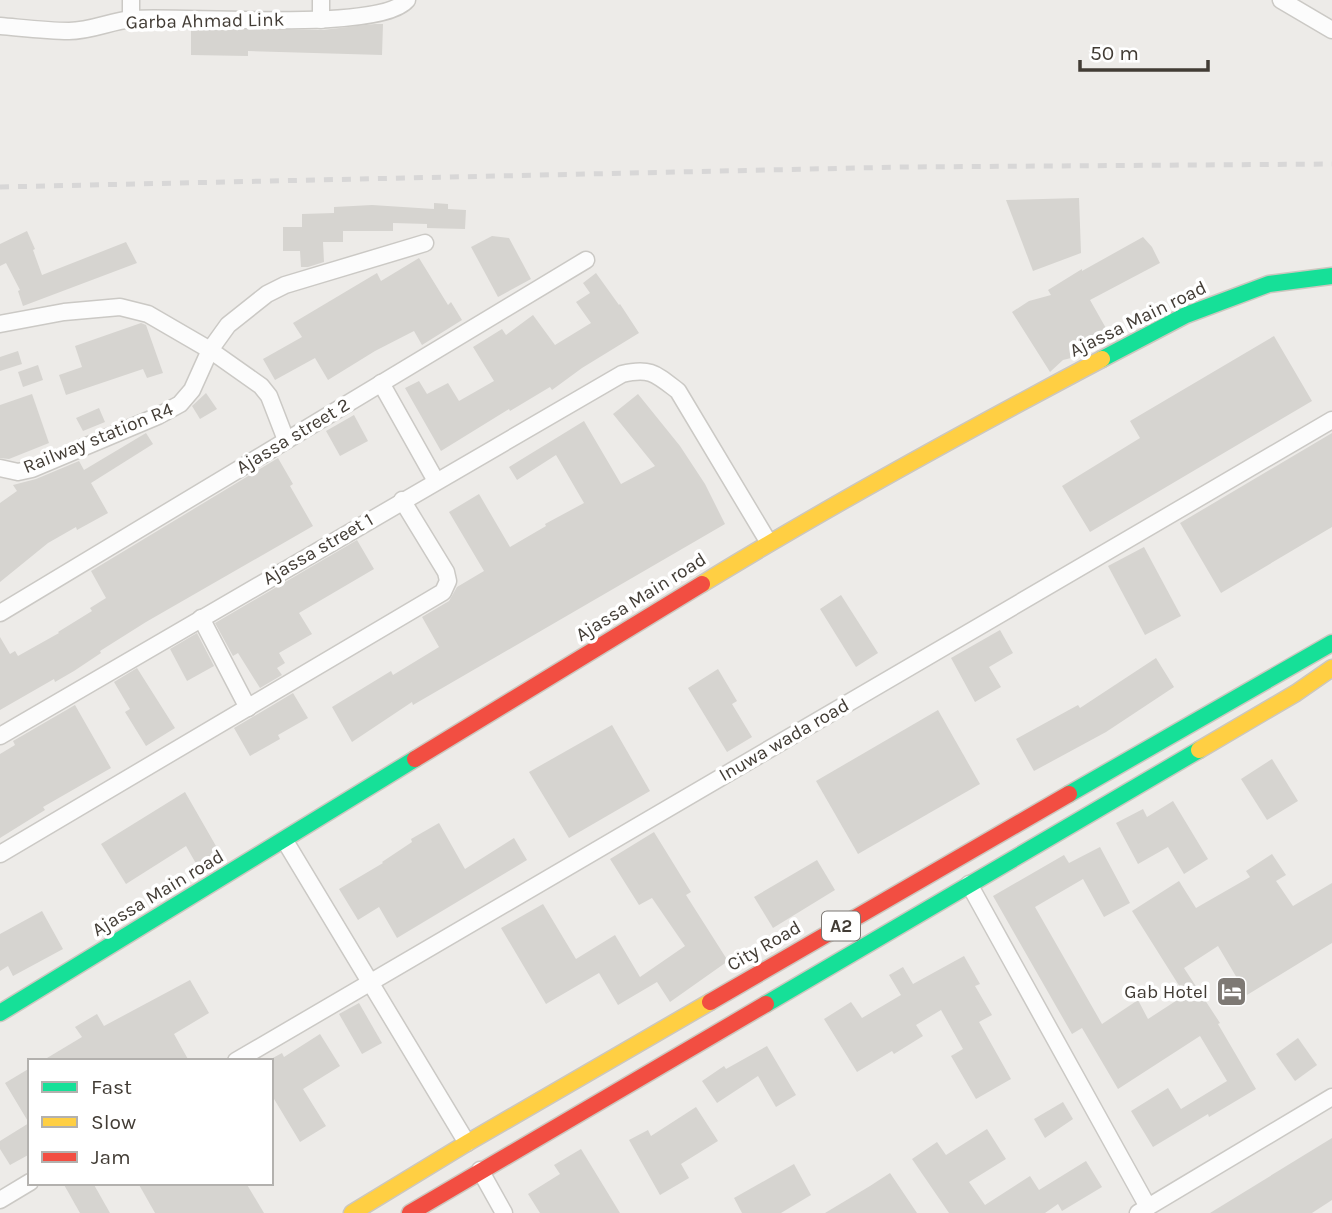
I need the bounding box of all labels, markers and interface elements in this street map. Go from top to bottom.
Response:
street label: Garba Ahmad Link [125,9,285,33]
scale bar [1080,28,1208,72]
text: 50 m [1090,41,1139,65]
street label: Ajassa Main road [1066,276,1210,362]
street label: Ajassa street 2 [232,393,354,479]
street label: Railway station R4 [20,398,176,478]
street label: Ajassa street 1 [259,509,377,589]
street label: Ajassa Main road [572,548,710,646]
street label: Inuwa wada road [715,694,853,786]
street label: Ajassa Main road [88,845,228,941]
road number: A2 [822,911,860,940]
street label: City Road [723,916,805,976]
hotel icon: Gab Hotel [1214,975,1248,1009]
place label: Gab Hotel [1124,981,1208,1003]
legend [28,1059,273,1185]
text: Fast [91,1075,132,1099]
text: Slow [91,1110,136,1134]
text: Jam [91,1145,131,1169]

